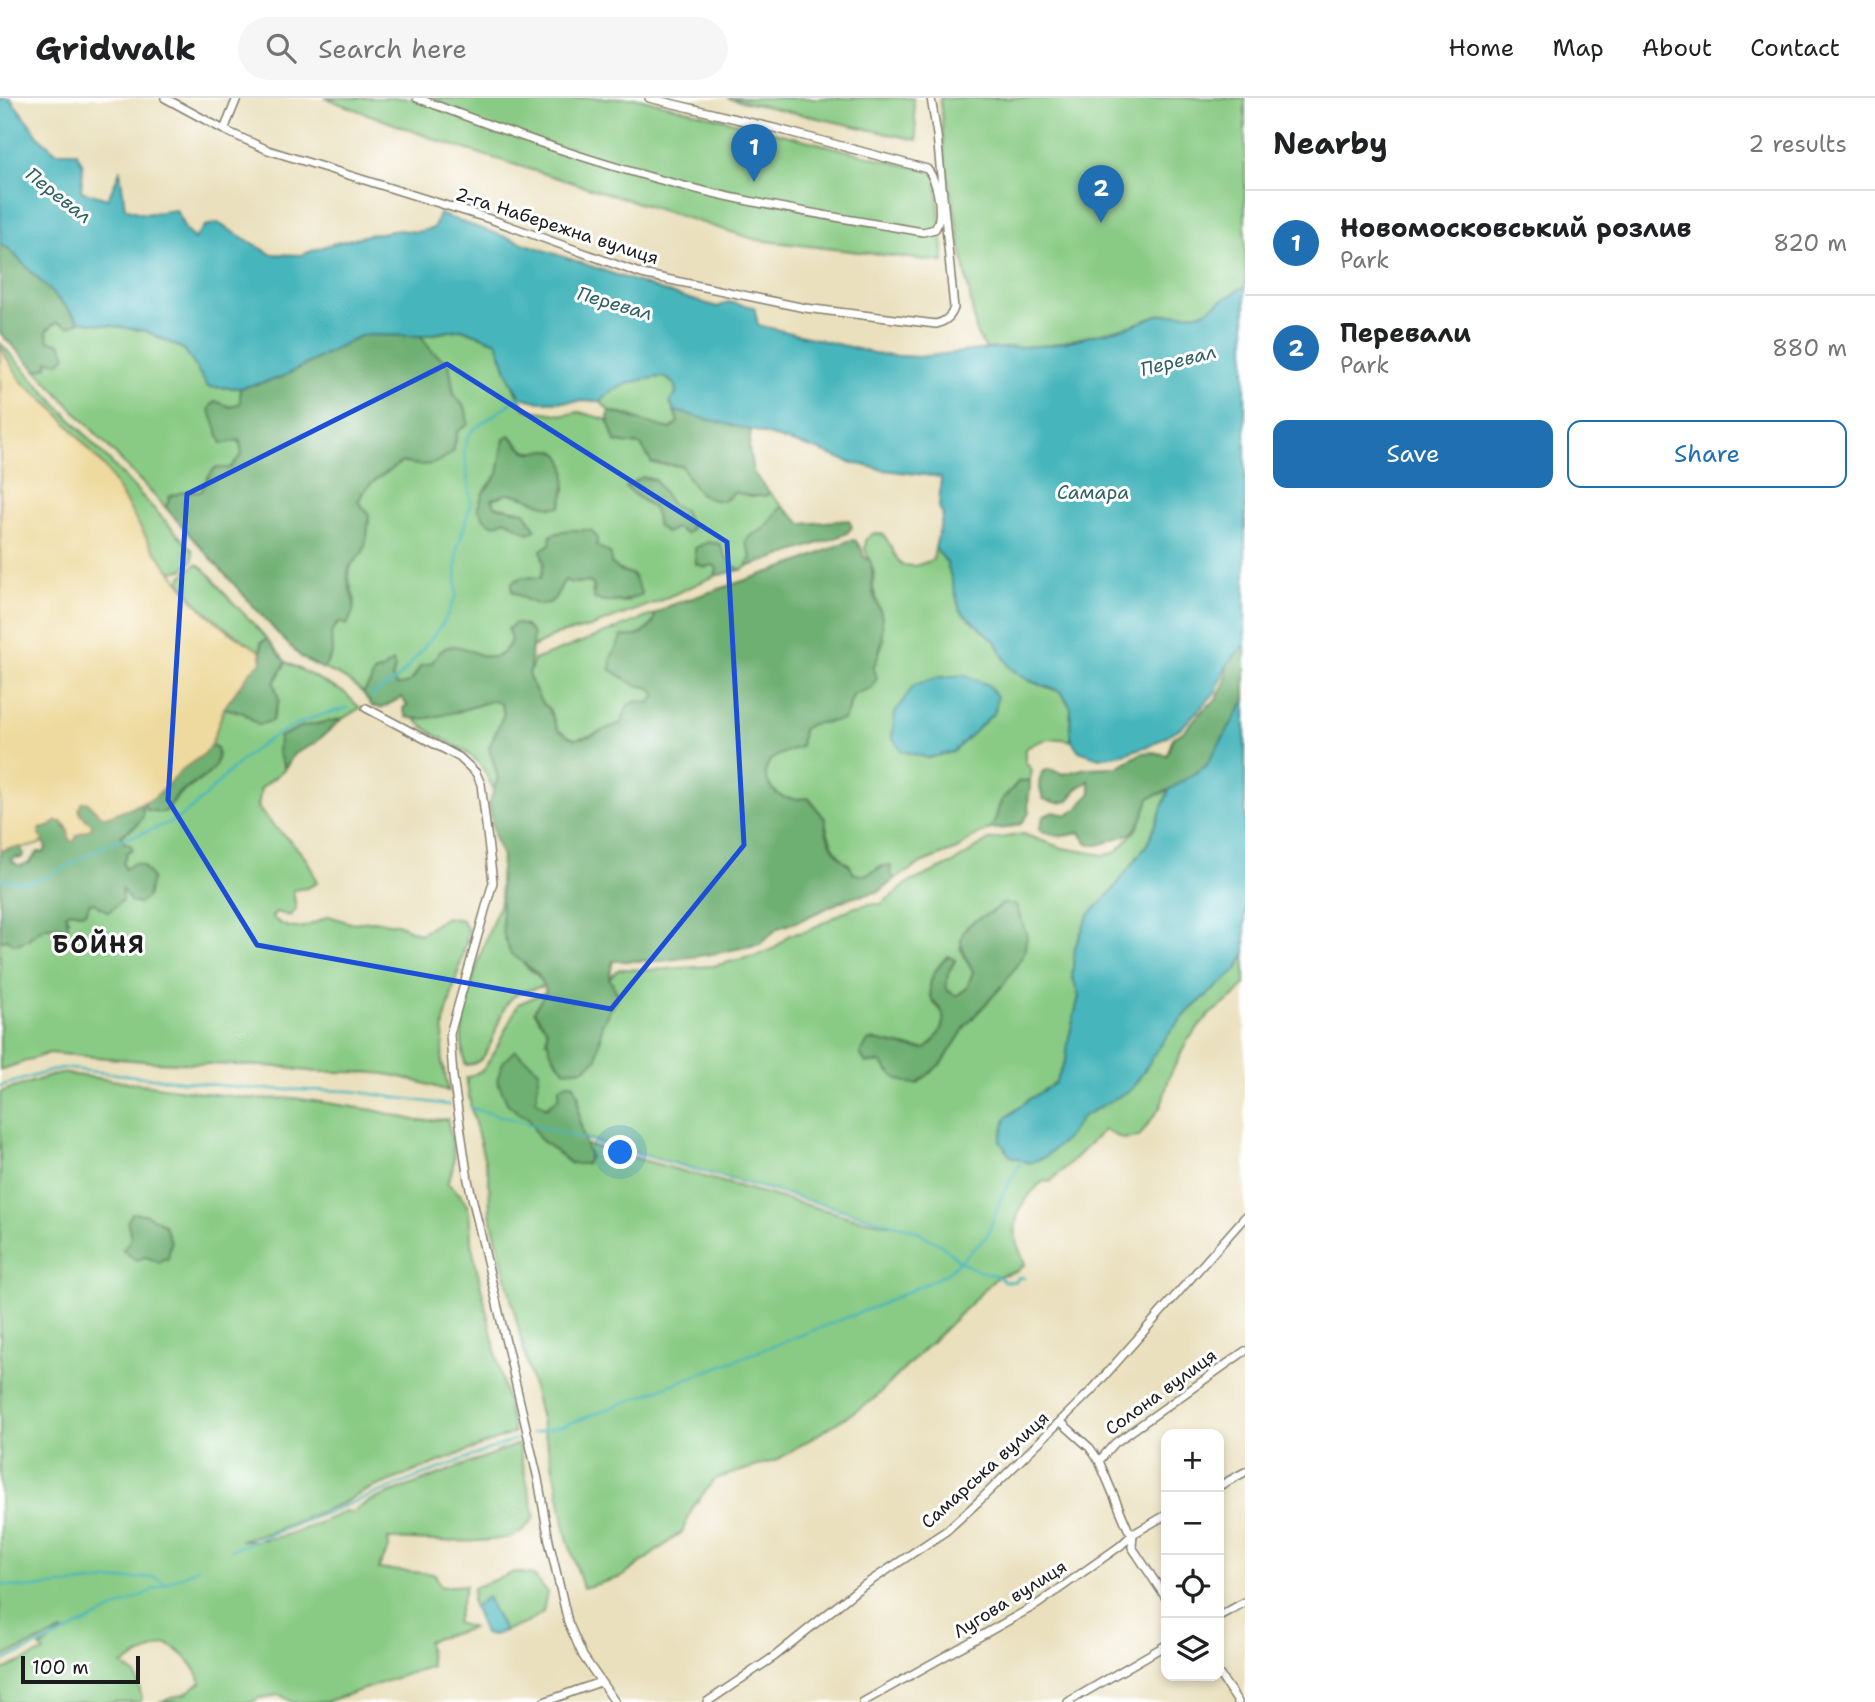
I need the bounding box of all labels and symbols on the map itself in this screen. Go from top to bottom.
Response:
pin: 1 [731,124,777,182]
water label: Перевал [21,162,97,229]
pin: 2 [1078,165,1124,223]
street label: 2-га Набережна вулиця [452,182,662,270]
water label: Перевал [574,281,655,326]
water label: Перевал [1138,339,1219,382]
water label: Самара [1057,480,1129,505]
district label: БОЙНЯ [52,928,146,961]
your location [603,1135,637,1169]
street label: Солона вулиця [1100,1343,1222,1441]
street label: Самарська вулиця [916,1406,1054,1534]
street label: Лугова вулиця [949,1554,1071,1644]
scale bar [21,1653,140,1685]

